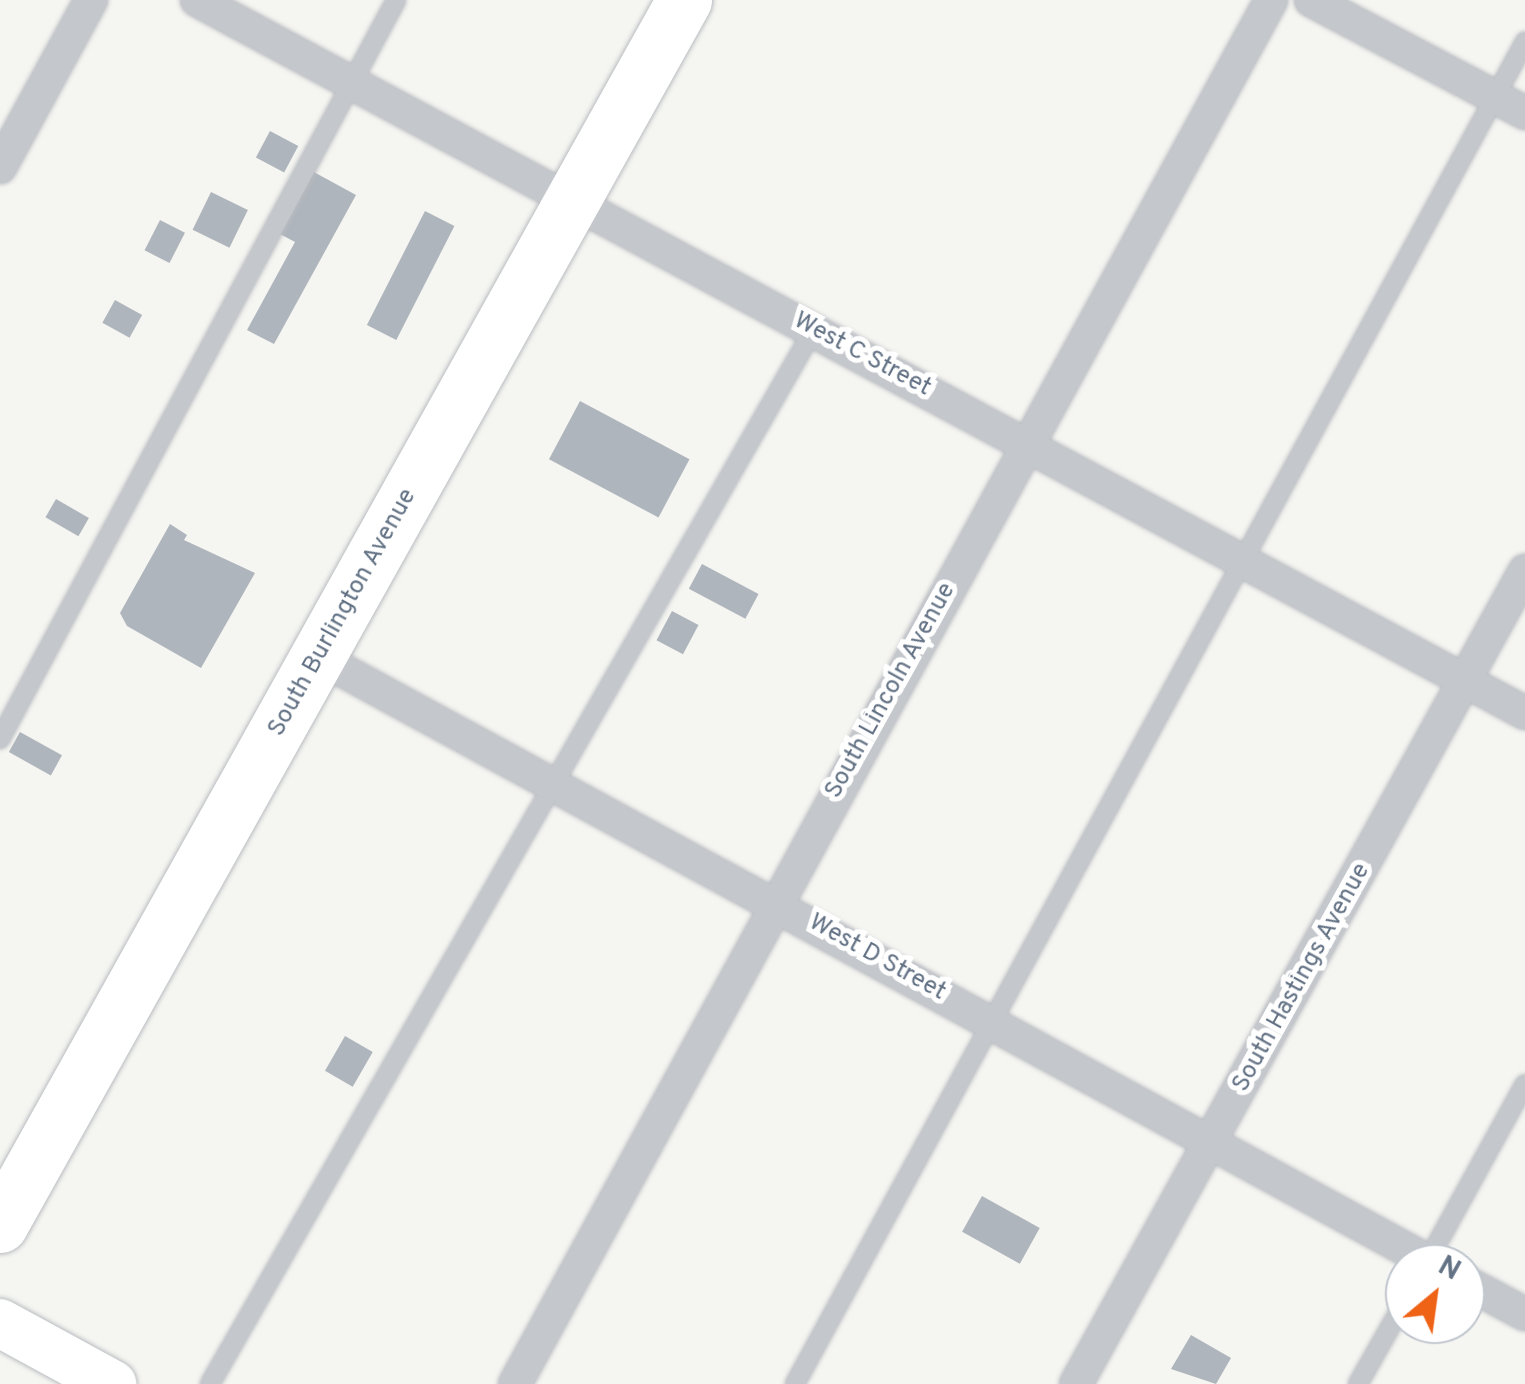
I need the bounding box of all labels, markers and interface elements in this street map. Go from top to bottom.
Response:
street label: West C Street [788,306,936,404]
street label: South Burlington Avenue [262,483,424,743]
street label: South Lincoln Avenue [819,577,963,805]
street label: South Hastings Avenue [1226,858,1378,1098]
street label: West D Street [803,908,951,1008]
north arrow [1385,1244,1485,1344]
text: N [1431,1249,1466,1290]

